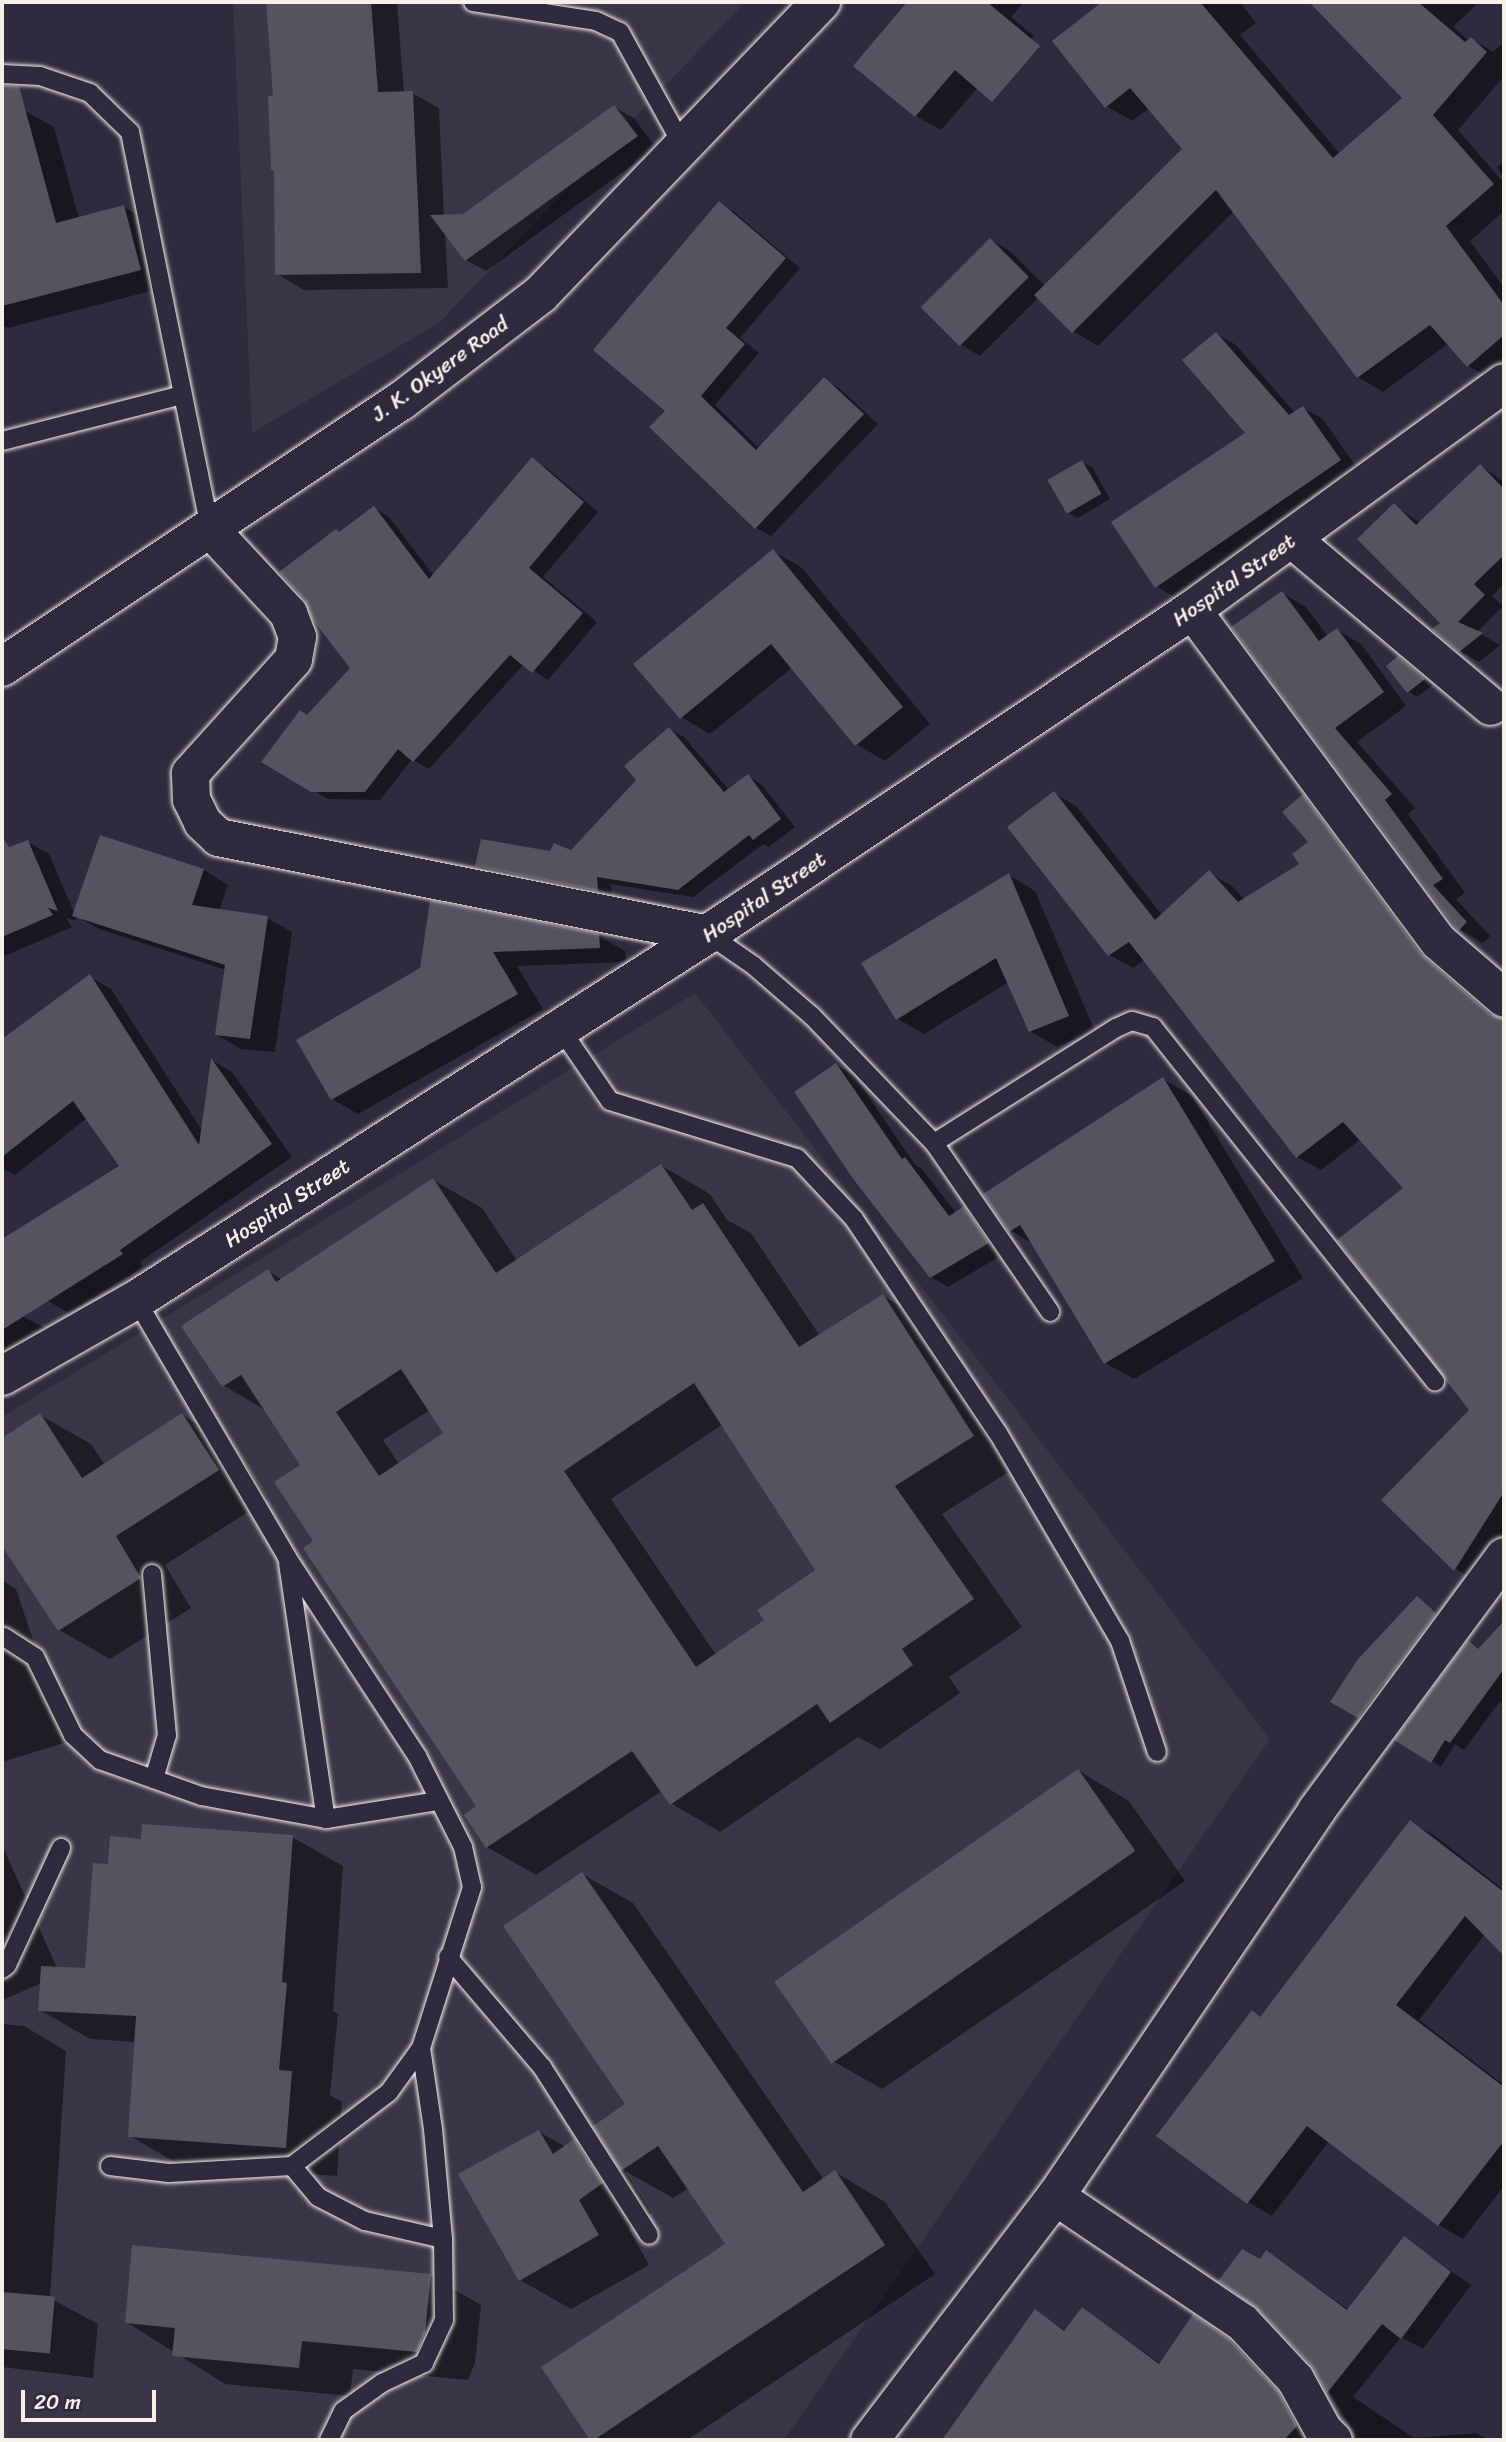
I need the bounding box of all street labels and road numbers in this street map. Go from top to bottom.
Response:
street label: J. K. Okyere Road [367,311,513,427]
street label: Hospital Street [1168,529,1300,631]
street label: Hospital Street [697,846,831,948]
street label: Hospital Street [220,1153,354,1253]

